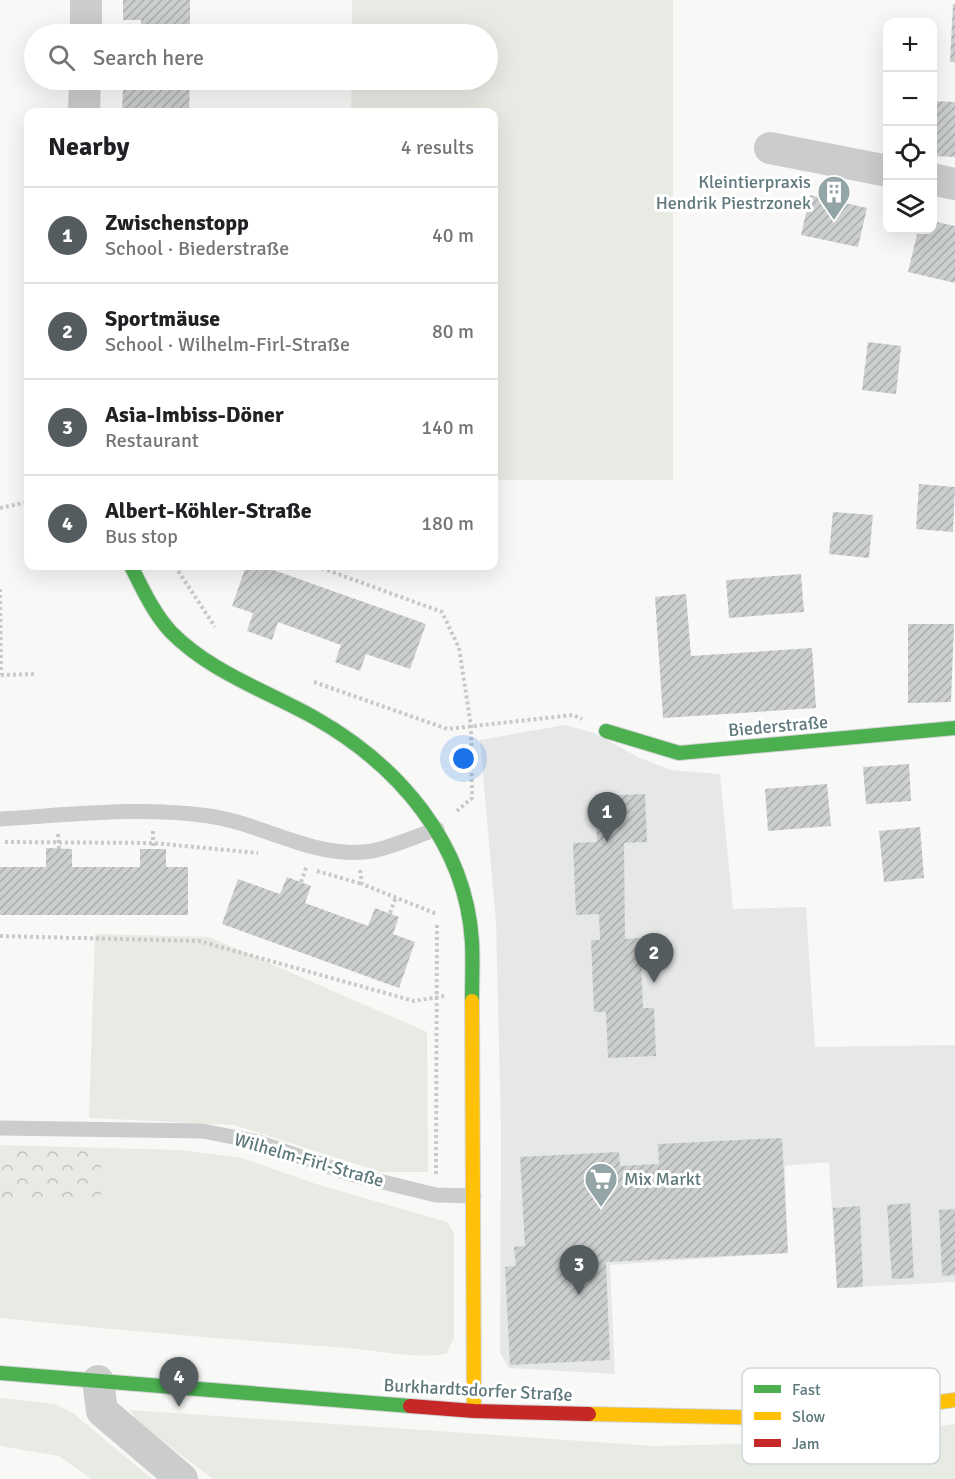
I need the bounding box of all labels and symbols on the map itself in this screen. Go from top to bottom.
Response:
place label: Kleintierpraxis Hendrik Piestrzonek [656,171,811,214]
building icon: Kleintierpraxis Hendrik Piestrzonek [816,174,852,221]
street label: Biederstraße [727,711,829,741]
your location [449,744,478,773]
pin: 1 [588,792,626,842]
pin: 2 [634,934,674,983]
street label: Wilhelm-Firl-Straße [232,1128,386,1192]
supermarket icon: Mix Markt [583,1161,619,1208]
place label: Mix Markt [624,1168,701,1190]
pin: 3 [560,1246,598,1295]
pin: 4 [160,1358,198,1407]
legend [742,1368,940,1464]
street label: Burkhardtsdorfer Straße [383,1374,573,1406]
text: Fast [792,1380,821,1400]
text: Slow [792,1407,826,1427]
text: Jam [792,1434,820,1454]

